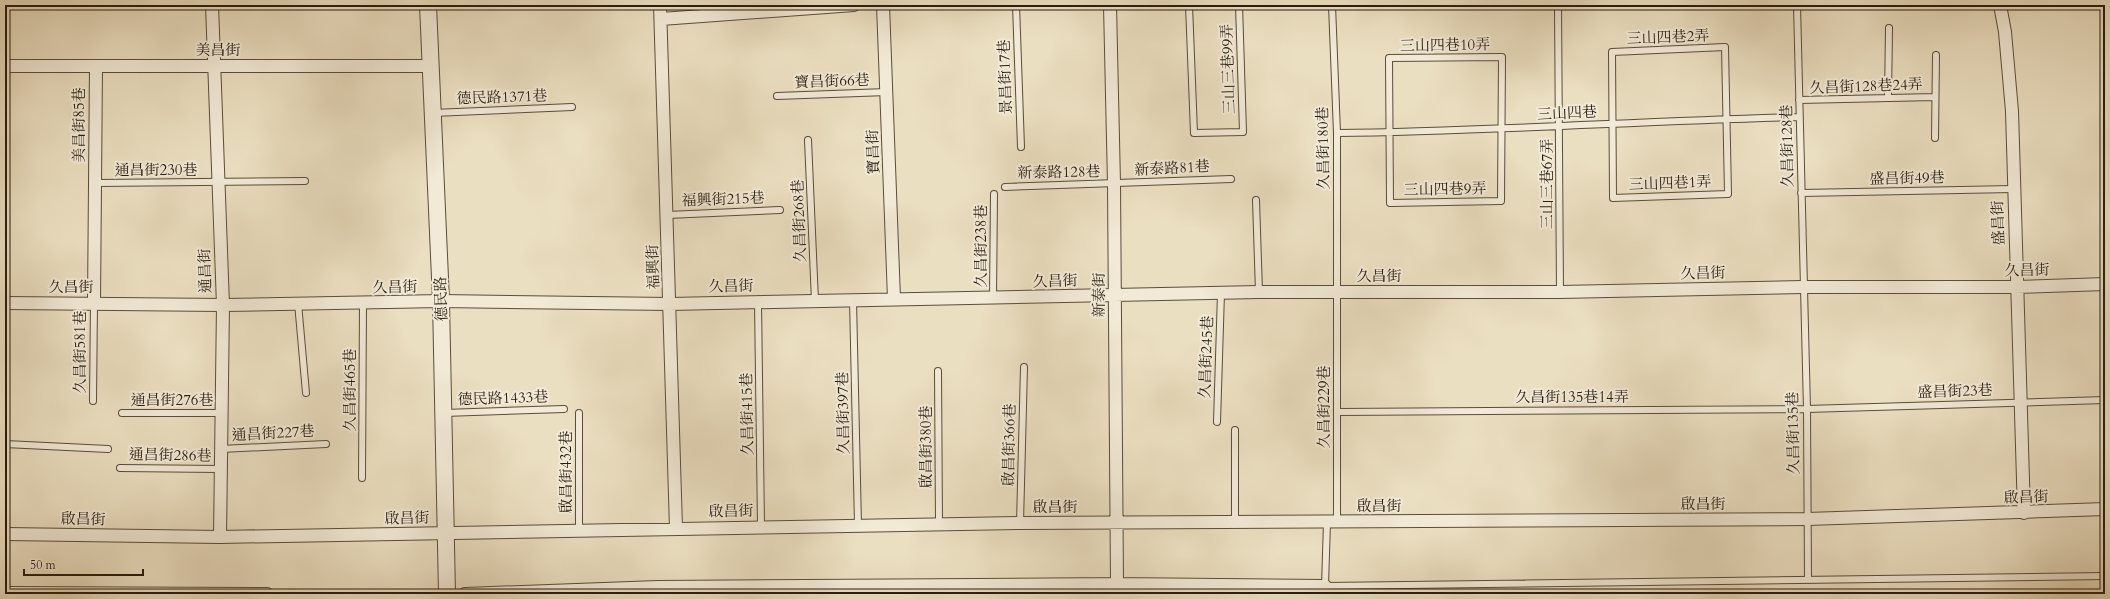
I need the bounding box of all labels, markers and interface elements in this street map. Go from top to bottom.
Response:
street label: 三山三巷99弄 [1216,23,1240,115]
street label: 三山四巷2弄 [1626,26,1710,48]
street label: 三山四巷10弄 [1400,34,1490,56]
street label: 景昌街17巷 [994,39,1016,115]
street label: 美昌街 [195,40,241,60]
street label: 寶昌街66巷 [794,70,870,92]
street label: 久昌街128巷24弄 [1809,74,1923,98]
street label: 德民路1371巷 [456,85,548,109]
street label: 美昌街85巷 [69,87,89,163]
street label: 三山四巷 [1537,101,1597,125]
street label: 久昌街128巷 [1776,104,1798,188]
street label: 久昌街180巷 [1312,106,1334,190]
street label: 寶昌街 [862,129,884,175]
street label: 三山三巷67弄 [1537,139,1557,229]
street label: 新泰路81巷 [1134,156,1210,180]
street label: 通昌街230巷 [114,160,198,180]
street label: 新泰路128巷 [1017,161,1101,183]
street label: 盛昌街49巷 [1869,167,1945,189]
street label: 三山四巷1弄 [1628,172,1712,194]
street label: 三山四巷9弄 [1403,178,1487,200]
street label: 久昌街268巷 [788,179,810,263]
street label: 福興街215巷 [681,188,765,210]
street label: 盛昌街 [1987,200,2009,246]
street label: 久昌街238巷 [971,204,991,288]
street label: 福興街 [642,244,664,290]
street label: 通昌街 [194,248,216,294]
street label: 久昌街 [2004,260,2050,280]
street label: 久昌街 [1680,263,1726,283]
street label: 久昌街 [1356,266,1402,286]
street label: 久昌街 [1032,270,1078,292]
street label: 新泰街 [1089,272,1109,318]
street label: 德民路 [430,276,452,322]
street label: 久昌街 [708,276,754,296]
street label: 久昌街 [48,277,94,297]
street label: 久昌街 [372,277,418,297]
street label: 久昌街581巷 [70,310,90,394]
street label: 久昌街245巷 [1195,315,1217,399]
street label: 久昌街465巷 [340,348,360,432]
street label: 久昌街229巷 [1314,365,1334,449]
street label: 久昌街397巷 [832,371,854,455]
street label: 久昌街415巷 [736,372,758,456]
street label: 盛昌街23巷 [1917,380,1993,402]
street label: 德民路1433巷 [457,386,549,410]
street label: 久昌街135巷14弄 [1515,387,1629,407]
street label: 通昌街276巷 [130,390,214,410]
street label: 久昌街135巷 [1782,391,1804,475]
street label: 啟昌街366巷 [998,403,1020,487]
street label: 啟昌街380巷 [916,405,936,489]
street label: 通昌街227巷 [231,421,315,445]
street label: 啟昌街432巷 [556,430,576,514]
street label: 通昌街286巷 [128,444,212,466]
street label: 啟昌街 [2003,486,2049,508]
street label: 啟昌街 [1680,494,1726,514]
street label: 啟昌街 [1356,496,1402,516]
street label: 啟昌街 [1032,497,1078,517]
street label: 啟昌街 [708,501,754,521]
street label: 啟昌街 [384,508,430,528]
street label: 啟昌街 [60,509,106,529]
scale bar [24,551,143,577]
text: 50 m [30,557,57,573]

